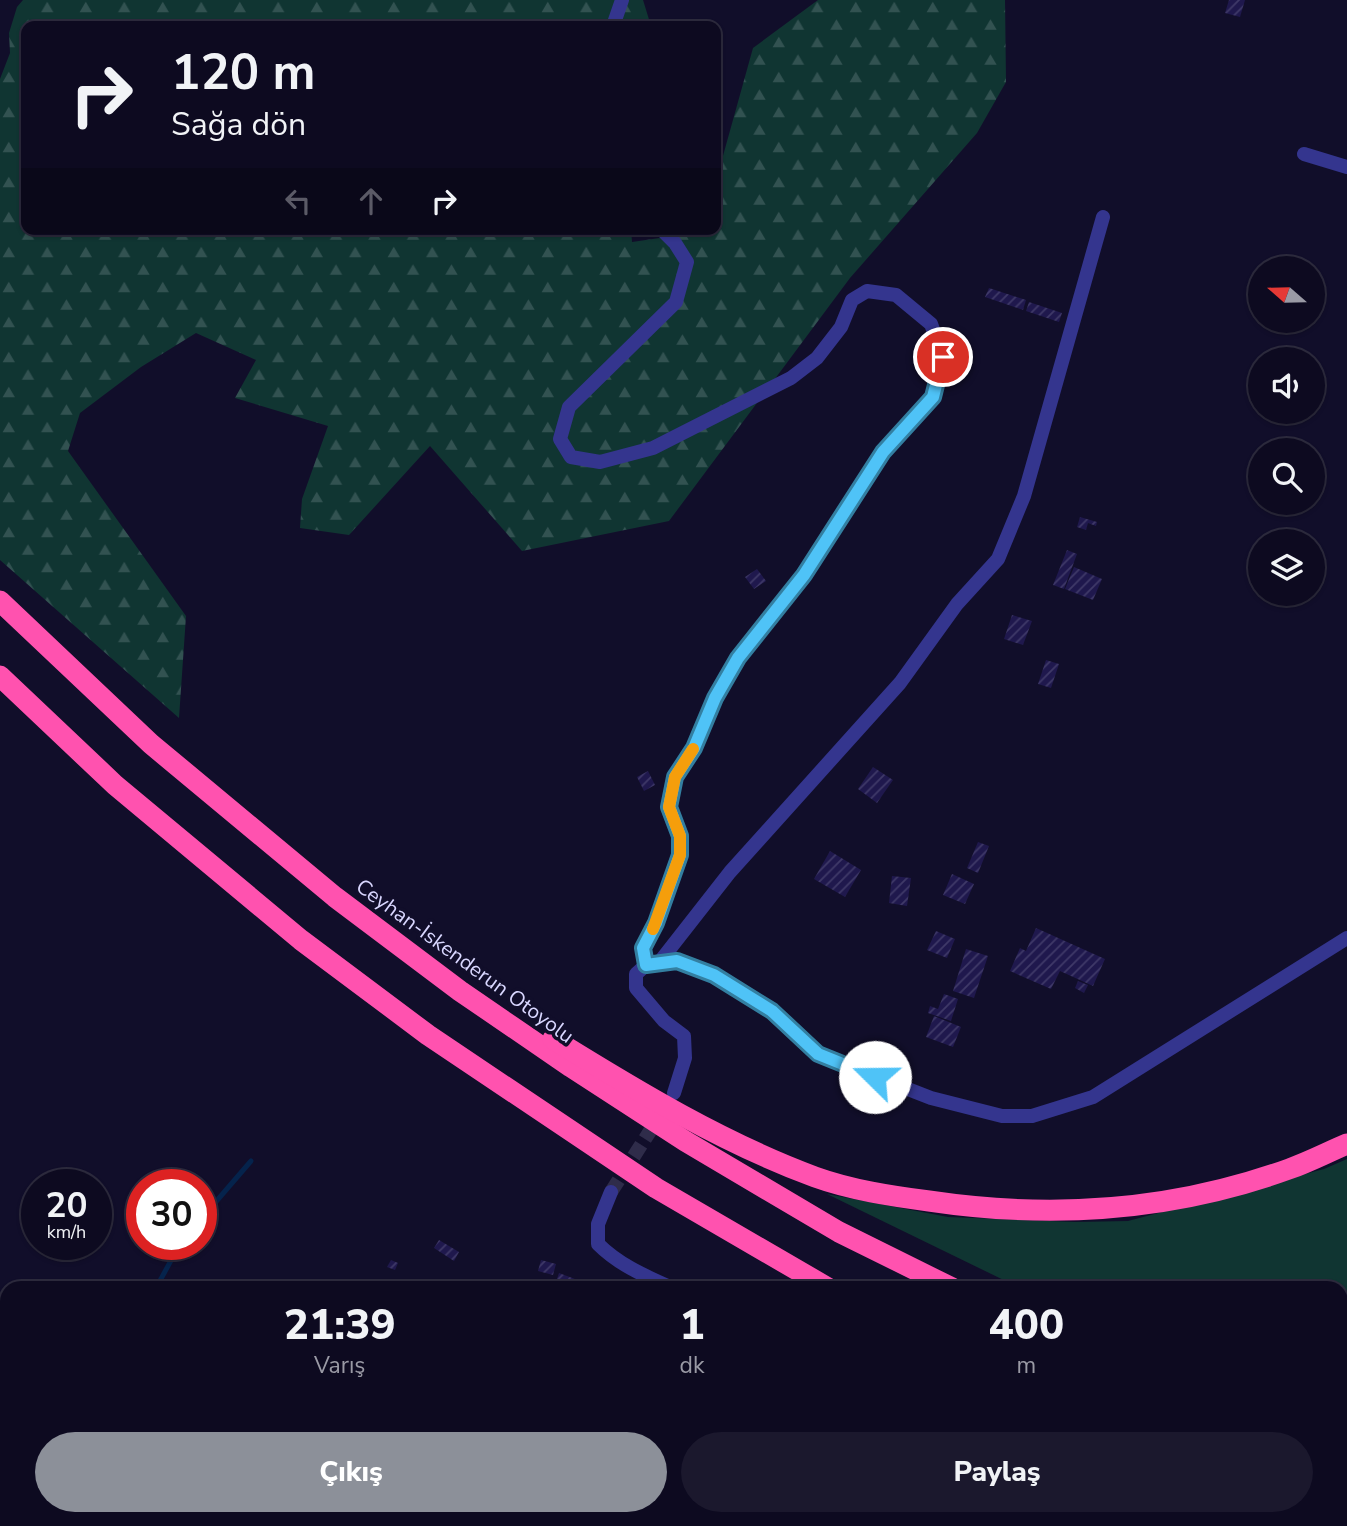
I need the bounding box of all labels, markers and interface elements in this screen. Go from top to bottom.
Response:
text: 120 m [171,39,315,106]
icon: right [56,49,147,140]
text: Sağa dön [171,103,306,146]
icon: left [279,182,317,220]
icon: ahead [352,182,390,220]
icon: right [425,182,463,220]
north arrow [1248,256,1325,332]
map controls [1248,256,1325,606]
pin [913,327,973,387]
icon: arrive [924,338,962,376]
button: sound [1248,347,1325,424]
button: search [1248,438,1325,515]
button: layers [1248,529,1325,606]
street label: Ceyhan-İskenderun Otoyolu [350,872,580,1050]
position arrow [838,1040,912,1114]
speed limit sign: 30 [126,1169,217,1260]
text: 20 [45,1182,88,1229]
text: km/h [47,1220,86,1244]
text: 21:39 [284,1297,396,1354]
text: 1 [679,1297,705,1354]
text: 400 [989,1297,1064,1354]
text: Varış [314,1350,365,1381]
text: dk [680,1350,705,1381]
text: m [1016,1350,1036,1381]
button: Çıkış [35,1432,667,1512]
button: Paylaş [681,1432,1313,1512]

